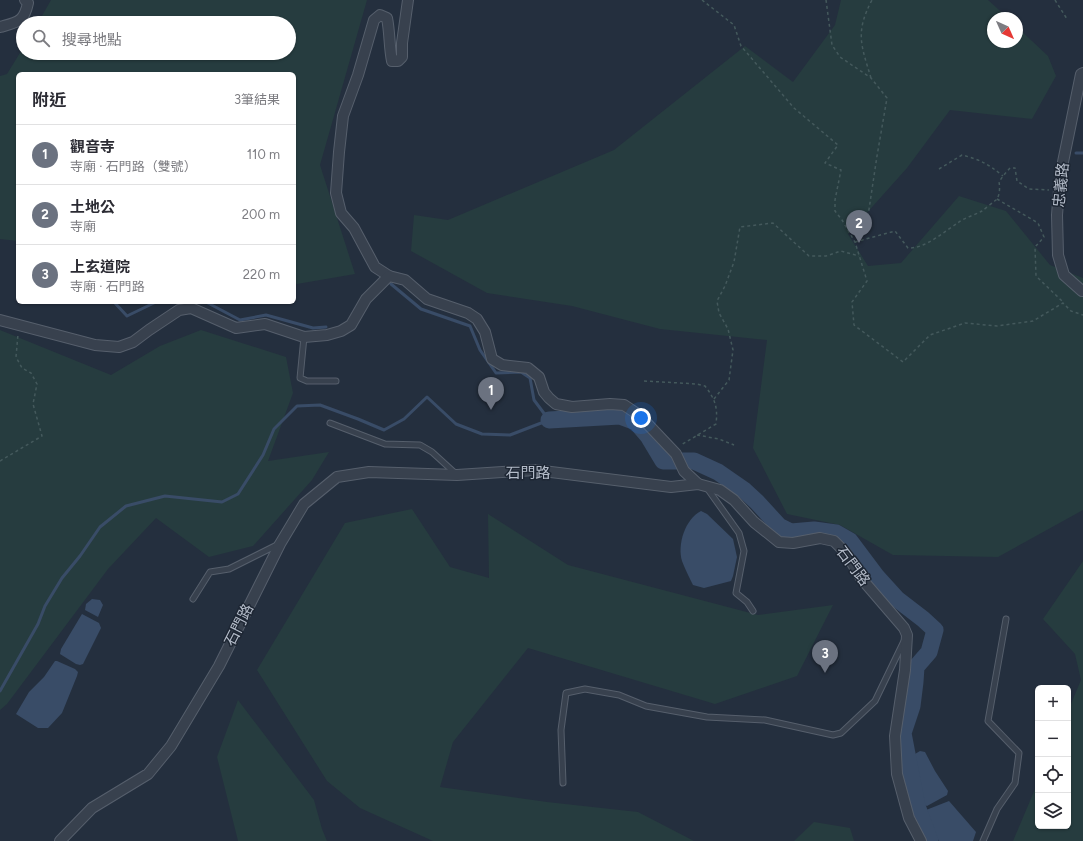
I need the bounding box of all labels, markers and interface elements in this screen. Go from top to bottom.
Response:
north arrow [987,12,1023,48]
search box [16,16,296,60]
icon: search [30,27,52,49]
text: 搜尋地點 [62,31,122,49]
text: 附近 [32,90,66,110]
text: 3筆結果 [234,92,280,107]
text: 觀音寺 [70,138,115,156]
text: 1 [42,147,48,162]
text: 110 m [247,147,280,162]
text: 寺廟 · 石門路（雙號） [70,159,197,174]
street label: 忠義路 [1050,162,1072,208]
text: 土地公 [70,198,115,216]
text: 2 [41,207,49,222]
text: 200 m [242,207,280,222]
pin: 2 [846,210,872,243]
text: 寺廟 [70,219,96,234]
text: 上玄道院 [70,258,130,276]
text: 3 [41,267,49,282]
text: 220 m [243,267,280,282]
text: 寺廟 · 石門路 [70,279,145,294]
pin: 1 [478,377,504,410]
your location [631,408,651,428]
street label: 石門路 [505,464,551,482]
street label: 石門路 [832,543,874,589]
street label: 石門路 [221,601,257,649]
pin: 3 [812,640,838,673]
map controls [1035,685,1071,829]
button: + [1035,685,1071,721]
button: − [1035,721,1071,757]
button: locate [1035,757,1071,793]
button: layers [1035,793,1071,829]

